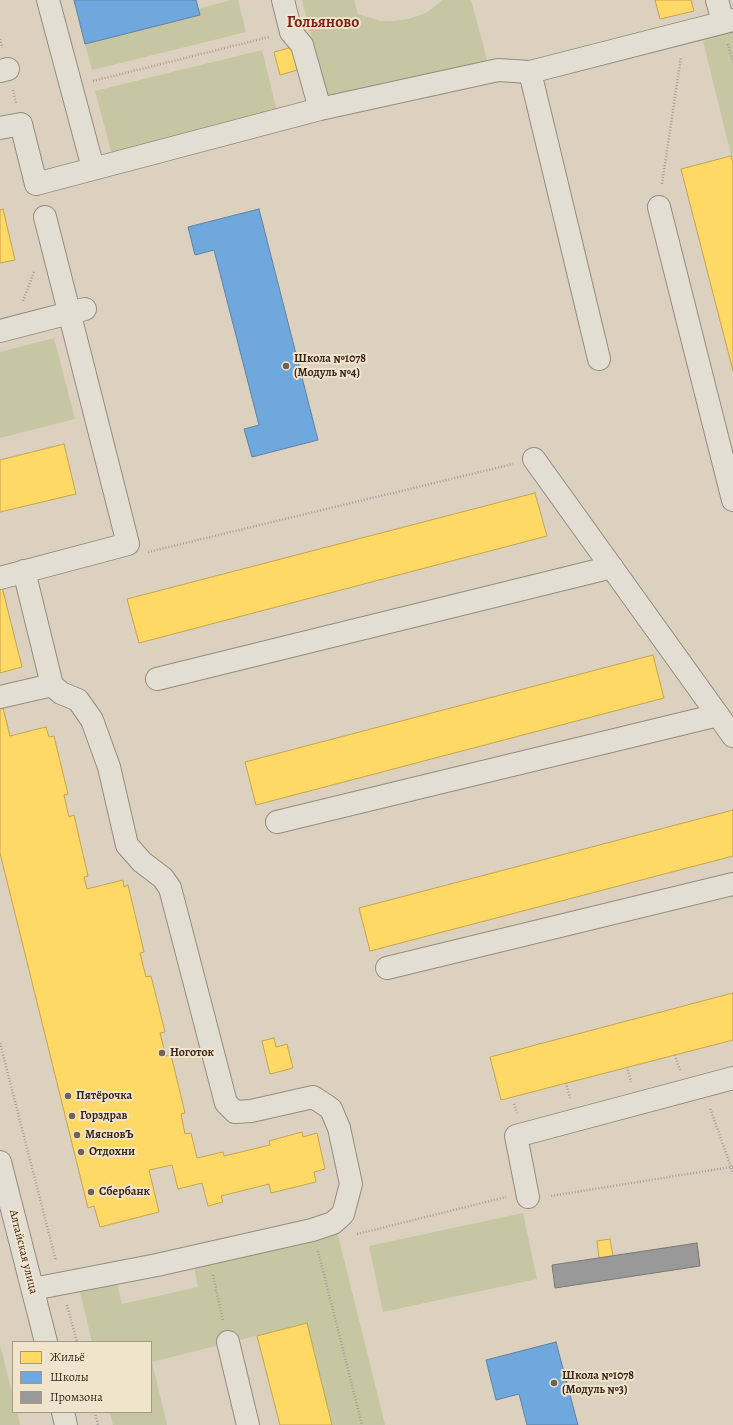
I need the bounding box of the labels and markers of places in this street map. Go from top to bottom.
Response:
place label: Школа №1078 (Модуль №4) [294,352,366,380]
marker: Школа №1078 (Модуль №4) [281,361,291,371]
place label: Ноготок [170,1046,214,1060]
marker: Ноготок [157,1048,167,1058]
place label: Пятёрочка [76,1089,132,1103]
marker: Пятёрочка [63,1091,73,1101]
place label: Горздрав [80,1109,128,1123]
marker: Горздрав [67,1111,77,1121]
place label: МясновЪ [85,1128,133,1142]
marker: МясновЪ [72,1130,82,1140]
place label: Отдохни [89,1145,135,1159]
marker: Отдохни [76,1147,86,1157]
place label: Сбербанк [99,1185,150,1199]
marker: Сбербанк [86,1187,96,1197]
place label: Школа №1078 (Модуль №3) [562,1369,634,1397]
marker: Школа №1078 (Модуль №3) [549,1378,559,1388]

